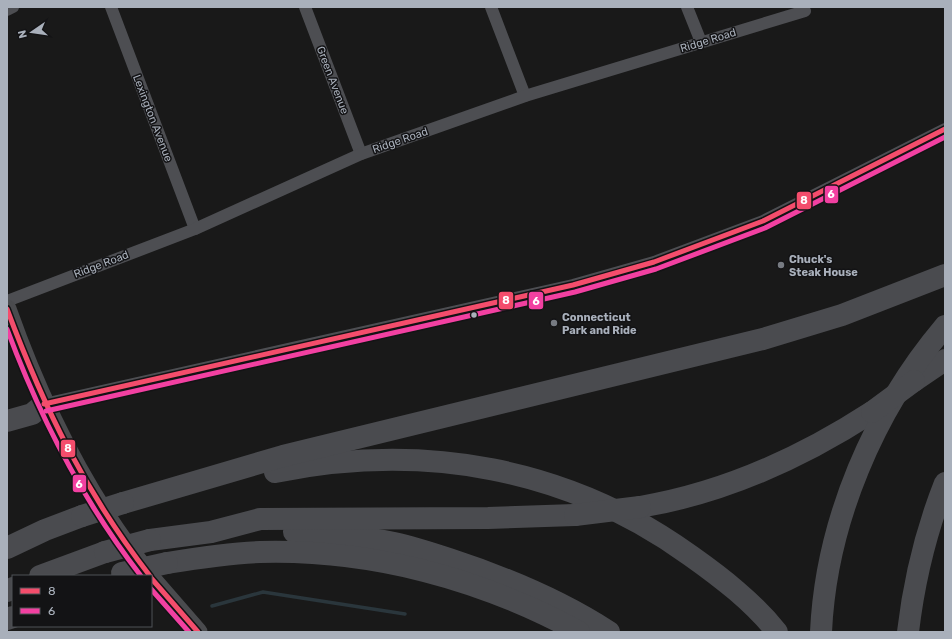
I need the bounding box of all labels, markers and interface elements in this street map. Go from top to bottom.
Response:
north arrow [12,12,52,52]
street label: Ridge Road [679,26,738,55]
text: N [16,29,30,39]
street label: Green Avenue [314,44,351,116]
street label: Lexington Avenue [130,73,175,164]
street label: Ridge Road [371,125,430,156]
line badge: 6 [824,185,839,204]
text: 6 [827,188,835,201]
line badge: 8 [796,191,812,210]
text: 8 [800,194,808,207]
street label: Ridge Road [72,248,131,281]
place label: Chuck's Steak House [789,253,858,279]
marker: Chuck's Steak House [776,260,786,270]
line badge: 8 [498,291,514,310]
line badge: 6 [528,291,544,310]
text: 8 [502,294,510,307]
text: 6 [532,295,540,308]
unlabelled marker [469,310,479,320]
place label: Connecticut Park and Ride [562,311,637,337]
marker: Connecticut Park and Ride [549,318,559,328]
line badge: 8 [60,439,76,458]
text: 8 [64,442,72,455]
line badge: 6 [72,474,87,493]
text: 6 [75,478,83,491]
legend [12,575,152,627]
text: 8 [48,584,56,598]
text: 6 [48,604,55,618]

